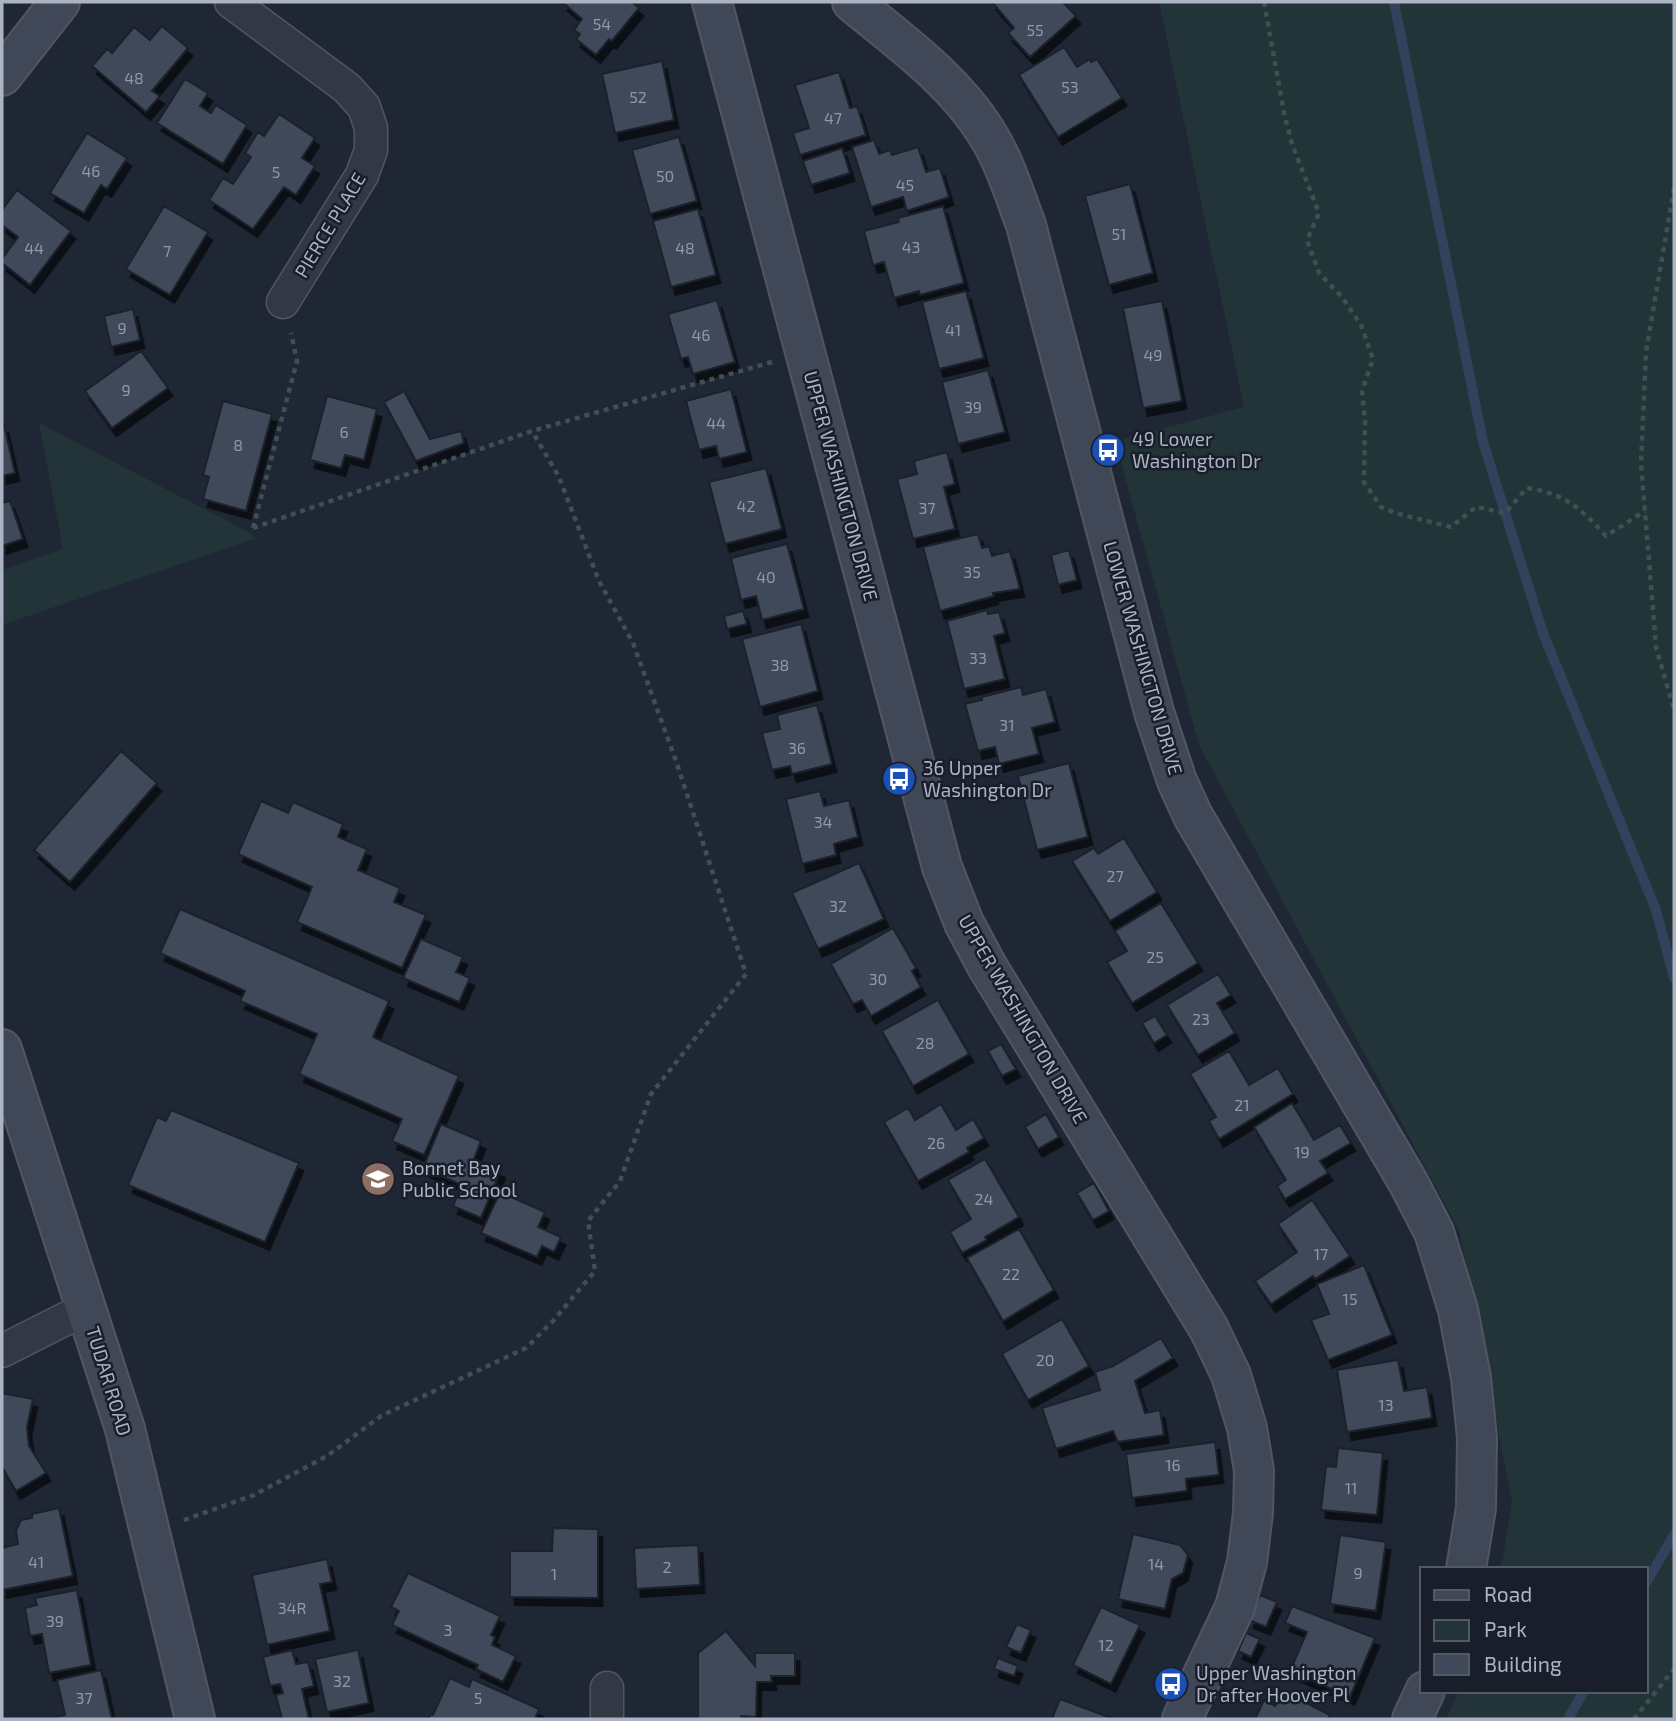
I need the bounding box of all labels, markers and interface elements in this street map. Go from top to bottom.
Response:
house number: 54 [593,14,611,33]
house number: 55 [1026,20,1044,39]
house number: 48 [124,68,144,87]
house number: 53 [1061,77,1079,96]
house number: 52 [629,87,647,106]
house number: 47 [824,108,842,127]
house number: 46 [82,161,101,180]
house number: 5 [272,162,280,181]
house number: 50 [656,166,674,185]
street label: PIERCE PLACE [289,168,370,281]
house number: 45 [896,175,914,194]
house number: 51 [1112,224,1126,243]
house number: 43 [902,237,920,256]
house number: 44 [24,238,44,257]
house number: 48 [675,238,695,257]
house number: 7 [163,241,171,260]
house number: 9 [117,318,127,337]
house number: 41 [945,320,961,339]
house number: 46 [692,325,711,344]
house number: 49 [1144,345,1163,364]
street label: UPPER WASHINGTON DRIVE [800,368,883,603]
house number: 9 [121,380,131,399]
house number: 39 [964,397,982,416]
house number: 44 [706,413,726,432]
house number: 6 [339,422,349,441]
place label: 49 Lower Washington Dr [1132,427,1261,472]
bus stop icon: 49 Lower Washington Dr [1089,431,1127,469]
house number: 8 [233,435,243,454]
house number: 42 [737,496,755,515]
house number: 37 [918,498,936,517]
street label: LOWER WASHINGTON DRIVE [1099,538,1188,777]
house number: 35 [963,562,981,581]
house number: 40 [756,567,776,586]
house number: 33 [969,648,987,667]
house number: 38 [771,655,789,674]
house number: 31 [999,715,1015,734]
house number: 36 [788,738,806,757]
place label: 36 Upper Washington Dr [923,756,1052,801]
bus stop icon: 36 Upper Washington Dr [880,760,918,798]
house number: 34 [814,812,833,831]
house number: 27 [1106,866,1124,885]
house number: 32 [829,896,847,915]
street label: UPPER WASHINGTON DRIVE [954,910,1093,1127]
house number: 25 [1146,947,1164,966]
house number: 30 [869,969,887,988]
house number: 23 [1192,1009,1210,1028]
house number: 28 [916,1033,934,1052]
house number: 21 [1234,1095,1250,1114]
house number: 26 [927,1133,945,1152]
house number: 19 [1294,1142,1310,1161]
place label: Bonnet Bay Public School [402,1156,517,1201]
school or university icon: Bonnet Bay Public School [359,1160,397,1198]
house number: 24 [975,1189,994,1208]
house number: 17 [1314,1244,1328,1263]
house number: 22 [1002,1264,1020,1283]
house number: 15 [1343,1289,1357,1308]
street label: TUDAR ROAD [82,1324,137,1438]
house number: 20 [1036,1350,1054,1369]
house number: 13 [1378,1395,1394,1414]
house number: 16 [1165,1455,1181,1474]
house number: 11 [1345,1478,1357,1497]
house number: 41 [28,1552,44,1571]
house number: 14 [1148,1554,1164,1573]
house number: 2 [663,1557,672,1576]
house number: 9 [1353,1563,1363,1582]
house number: 1 [551,1564,557,1583]
legend [1420,1567,1648,1693]
text: Road [1484,1581,1532,1606]
house number: 34R [278,1598,306,1617]
house number: 39 [46,1611,64,1630]
text: Park [1484,1616,1527,1641]
house number: 3 [444,1620,452,1639]
house number: 12 [1098,1635,1114,1654]
text: Building [1484,1651,1562,1676]
place label: Upper Washington Dr after Hoover Pl [1196,1661,1356,1706]
bus stop icon: Upper Washington Dr after Hoover Pl [1152,1665,1190,1703]
house number: 32 [333,1671,351,1690]
house number: 37 [75,1688,93,1707]
house number: 5 [474,1688,482,1707]

